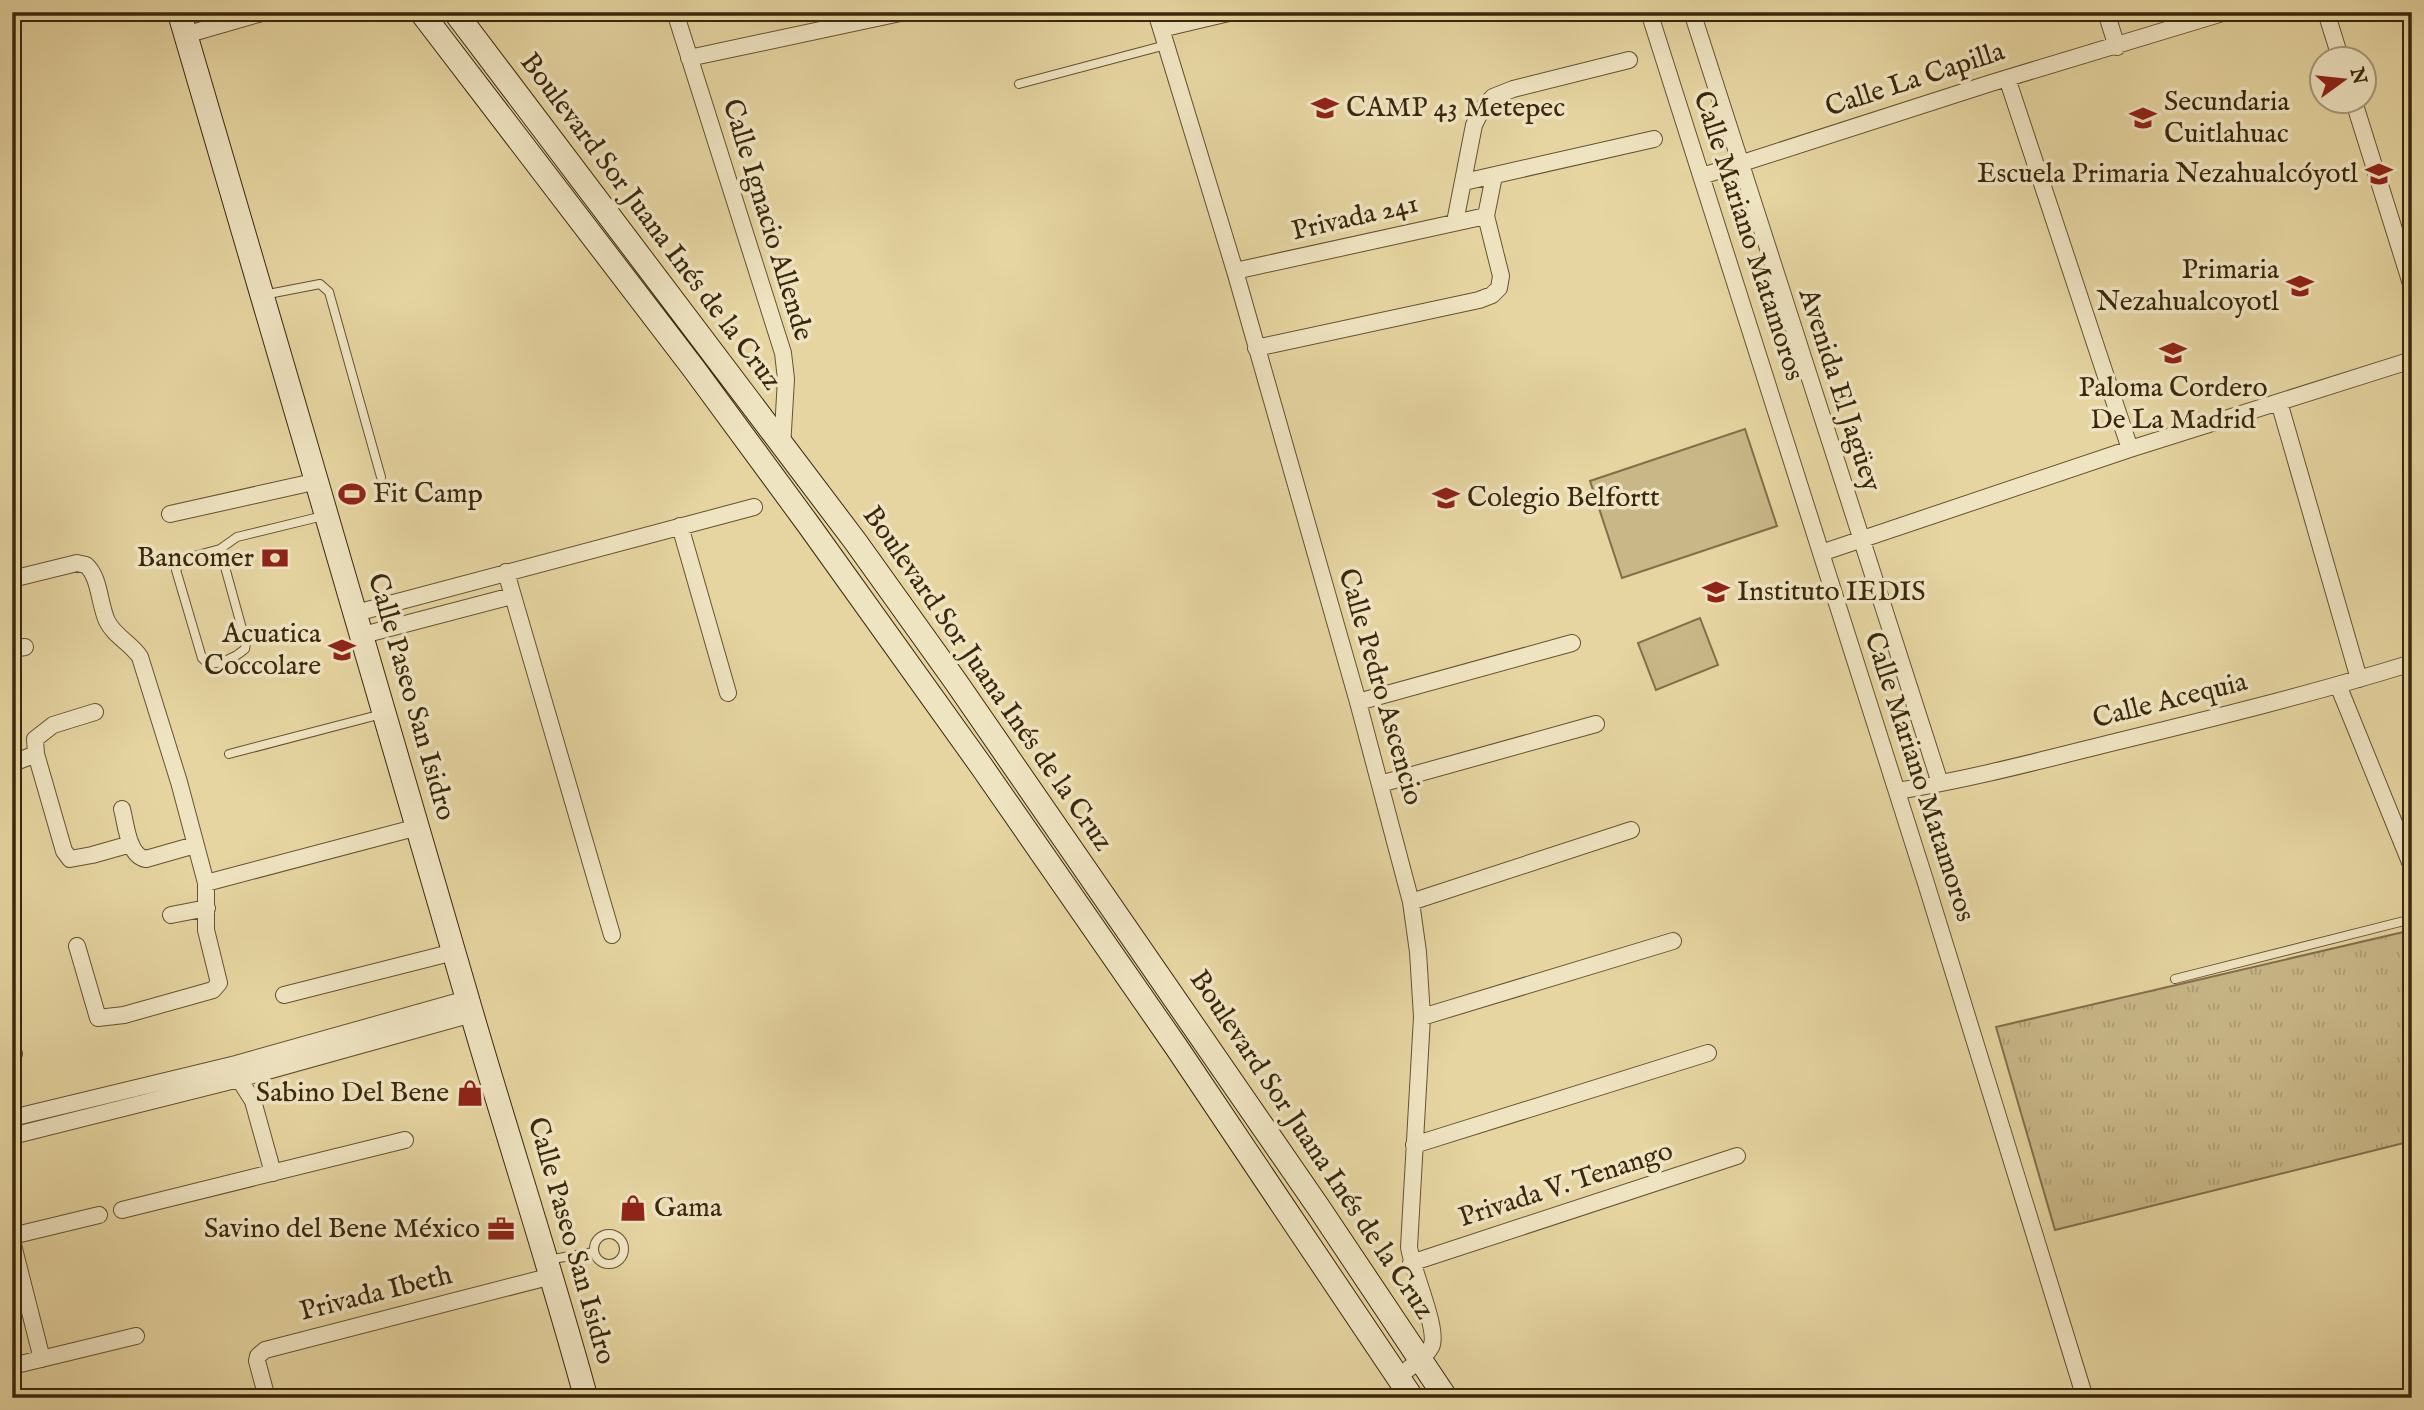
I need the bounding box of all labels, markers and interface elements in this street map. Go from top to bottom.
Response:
street label: Calle La Capilla [1821,34,2010,125]
street label: Boulevard Sor Juana Inés de la Cruz [512,46,788,398]
north arrow [2308,46,2378,116]
text: N [2344,64,2371,88]
place label: Secundaria Cuitlahuac [2164,85,2290,152]
street label: Calle Mariano Matamoros [1685,87,1811,385]
place label: CAMP 43 Metepec [1346,91,1565,126]
school or university icon: CAMP 43 Metepec [1310,93,1340,123]
street label: Calle Ignacio Allende [714,95,820,345]
school or university icon: Secundaria Cuitlahuac [2128,103,2158,133]
place label: Escuela Primaria Nezahualcóyotl [1977,157,2358,192]
school or university icon: Escuela Primaria Nezahualcóyotl [2364,159,2394,189]
street label: Privada 241 [1288,186,1422,250]
place label: Primaria Nezahualcoyotl [2096,253,2280,320]
school or university icon: Primaria Nezahualcoyotl [2285,271,2315,301]
street label: Avenida El Jagüey [1789,283,1888,496]
school or university icon: Paloma Cordero De La Madrid [2158,338,2188,368]
place label: Paloma Cordero De La Madrid [2078,371,2268,438]
place label: Fit Camp [373,477,483,512]
sports icon: Fit Camp [337,479,367,509]
place label: Colegio Belfortt [1467,481,1660,516]
school or university icon: Colegio Belfortt [1431,483,1461,513]
street label: Boulevard Sor Juana Inés de la Cruz [854,500,1120,858]
place label: Bancomer [137,541,254,576]
bank icon: Bancomer [260,543,290,573]
street label: Calle Pedro Ascencio [1329,565,1431,809]
street label: Calle Paseo San Isidro [359,569,463,825]
place label: Instituto IEDIS [1737,575,1926,610]
school or university icon: Instituto IEDIS [1701,577,1731,607]
place label: Acuatica Coccolare [204,617,322,684]
street label: Calle Mariano Matamoros [1856,628,1982,926]
school or university icon: Acuatica Coccolare [327,635,357,665]
street label: Calle Acequia [2089,665,2252,737]
street label: Boulevard Sor Juana Inés de la Cruz [1181,964,1441,1326]
place label: Sabino Del Bene [256,1076,449,1111]
shop icon: Sabino Del Bene [455,1078,485,1108]
street label: Calle Paseo San Isidro [519,1113,623,1369]
street label: Privada V. Tenango [1454,1134,1678,1236]
place label: Gama [654,1191,723,1226]
shop icon: Gama [618,1193,648,1223]
place label: Savino del Bene México [204,1212,480,1247]
office icon: Savino del Bene México [486,1214,516,1244]
street label: Privada Ibeth [296,1258,456,1330]

